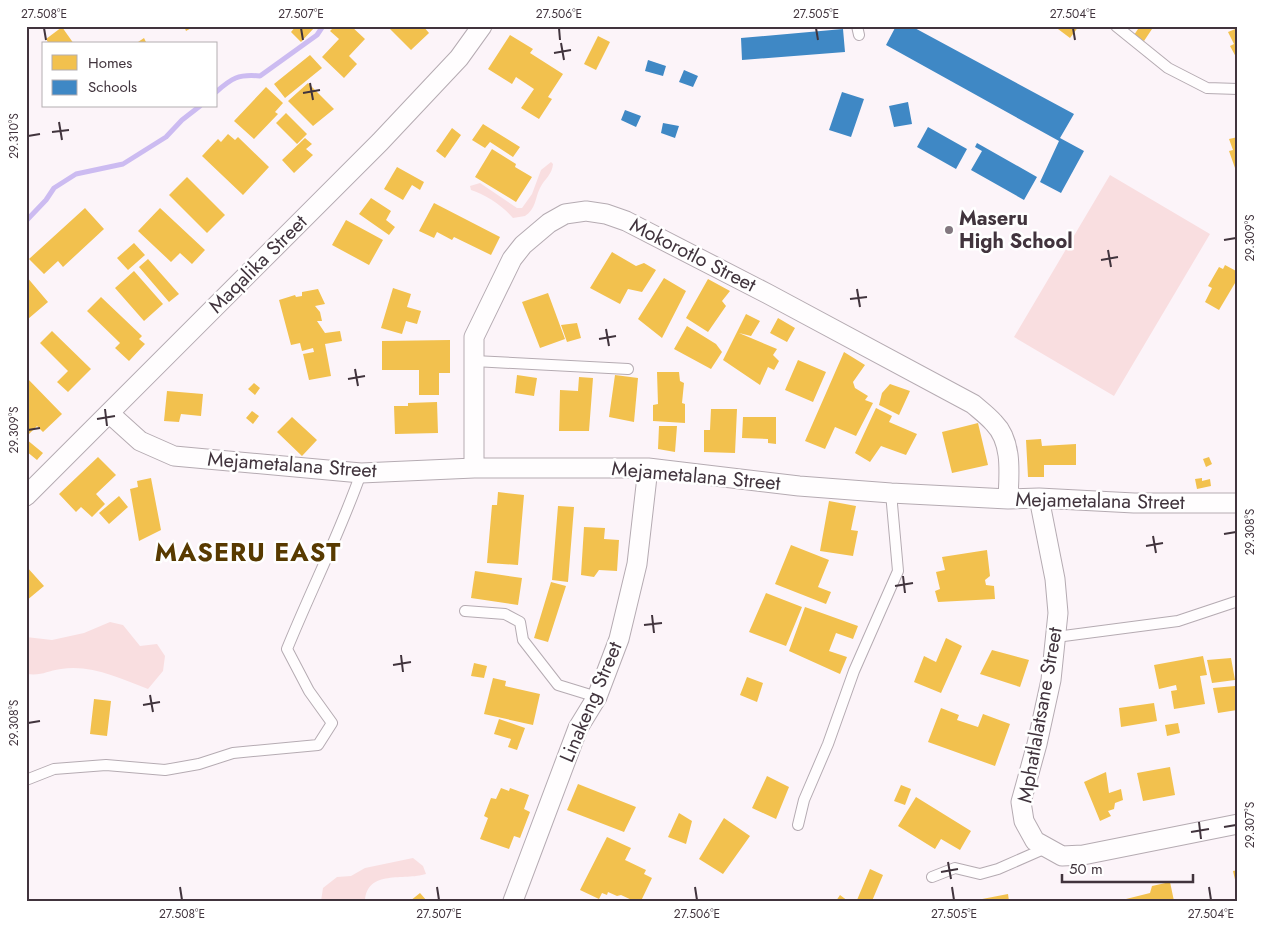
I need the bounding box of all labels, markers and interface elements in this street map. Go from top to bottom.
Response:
text: 27.508°E [21,5,67,23]
text: 27.507°E [278,5,324,23]
text: 27.506°E [536,5,582,23]
text: 27.505°E [793,5,839,23]
text: 27.504°E [1050,5,1096,23]
legend [42,42,218,108]
text: Homes [88,52,132,74]
text: Schools [88,76,137,98]
text: 29.310°S [5,113,23,159]
place label: Maseru High School [959,204,1073,256]
street label: Maqalika Street [202,208,314,320]
street label: Mokorotlo Street [625,211,761,299]
text: 29.309°S [1241,214,1259,262]
marker: Maseru High School [943,224,955,236]
text: 29.309°S [5,406,23,454]
street label: Mejametalana Street [206,445,378,485]
street label: Mejametalana Street [610,454,782,498]
street label: Mejametalana Street [1015,485,1185,517]
text: 29.308°S [1241,508,1259,555]
district label: MASERU EAST [155,534,341,570]
street label: Mphatlalatsane Street [1010,625,1070,805]
street label: Linakeng Street [552,637,630,767]
text: 29.308°S [5,699,23,746]
text: 29.307°S [1241,801,1259,848]
scale bar [1062,852,1193,884]
text: 50 m [1069,858,1103,880]
text: 27.508°E [159,905,205,923]
text: 27.507°E [416,905,462,923]
text: 27.506°E [674,905,720,923]
text: 27.505°E [931,905,977,923]
text: 27.504°E [1188,905,1234,923]

